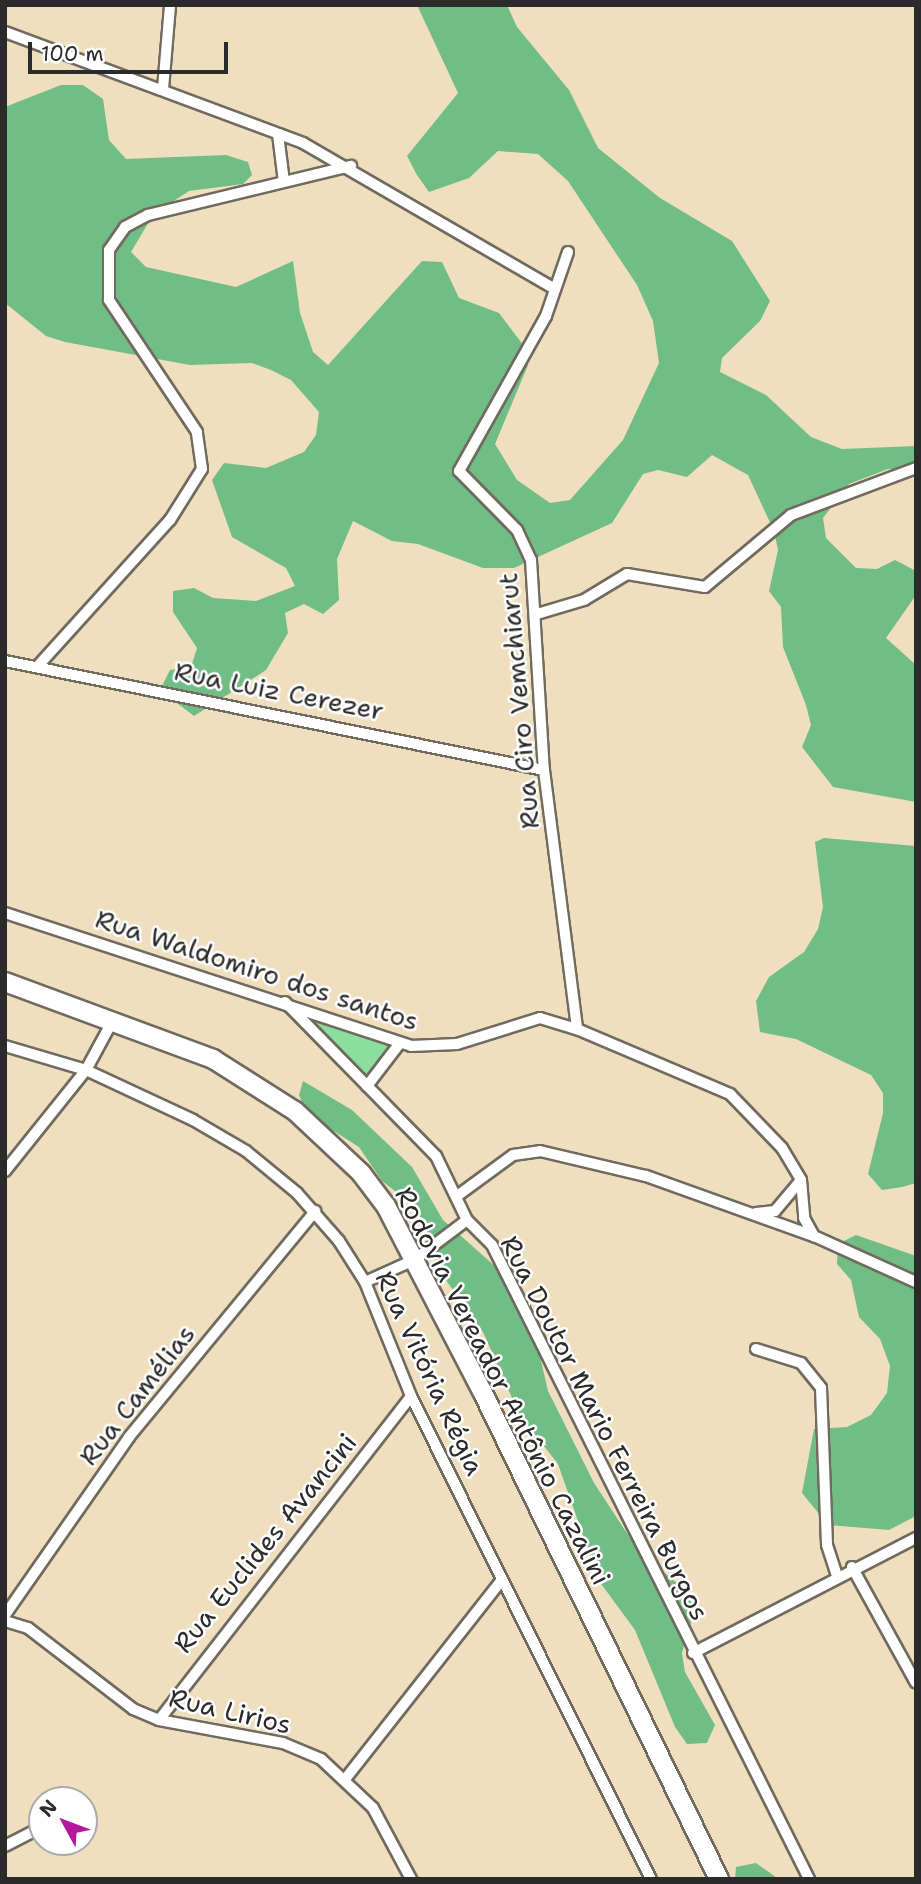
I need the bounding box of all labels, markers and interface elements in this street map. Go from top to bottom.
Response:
scale bar [32,28,231,72]
text: 100 m [41,40,104,68]
street label: Rua Ciro Vemchiarut [492,572,546,830]
street label: Rua Luiz Cerezer [172,655,386,727]
street label: Rua Waldomiro dos santos [92,903,422,1037]
street label: Rodovia Vereador Antônio Cazalini [389,1182,617,1590]
street label: Rua Doutor Mario Ferreira Burgos [494,1230,716,1626]
street label: Rua Vitória Régia [369,1266,491,1480]
street label: Rua Camélias [73,1319,201,1471]
street label: Rua Euclides Avancini [167,1427,363,1659]
street label: Rua Lirios [166,1682,294,1740]
north arrow [28,1786,98,1856]
text: N [34,1794,63,1822]

